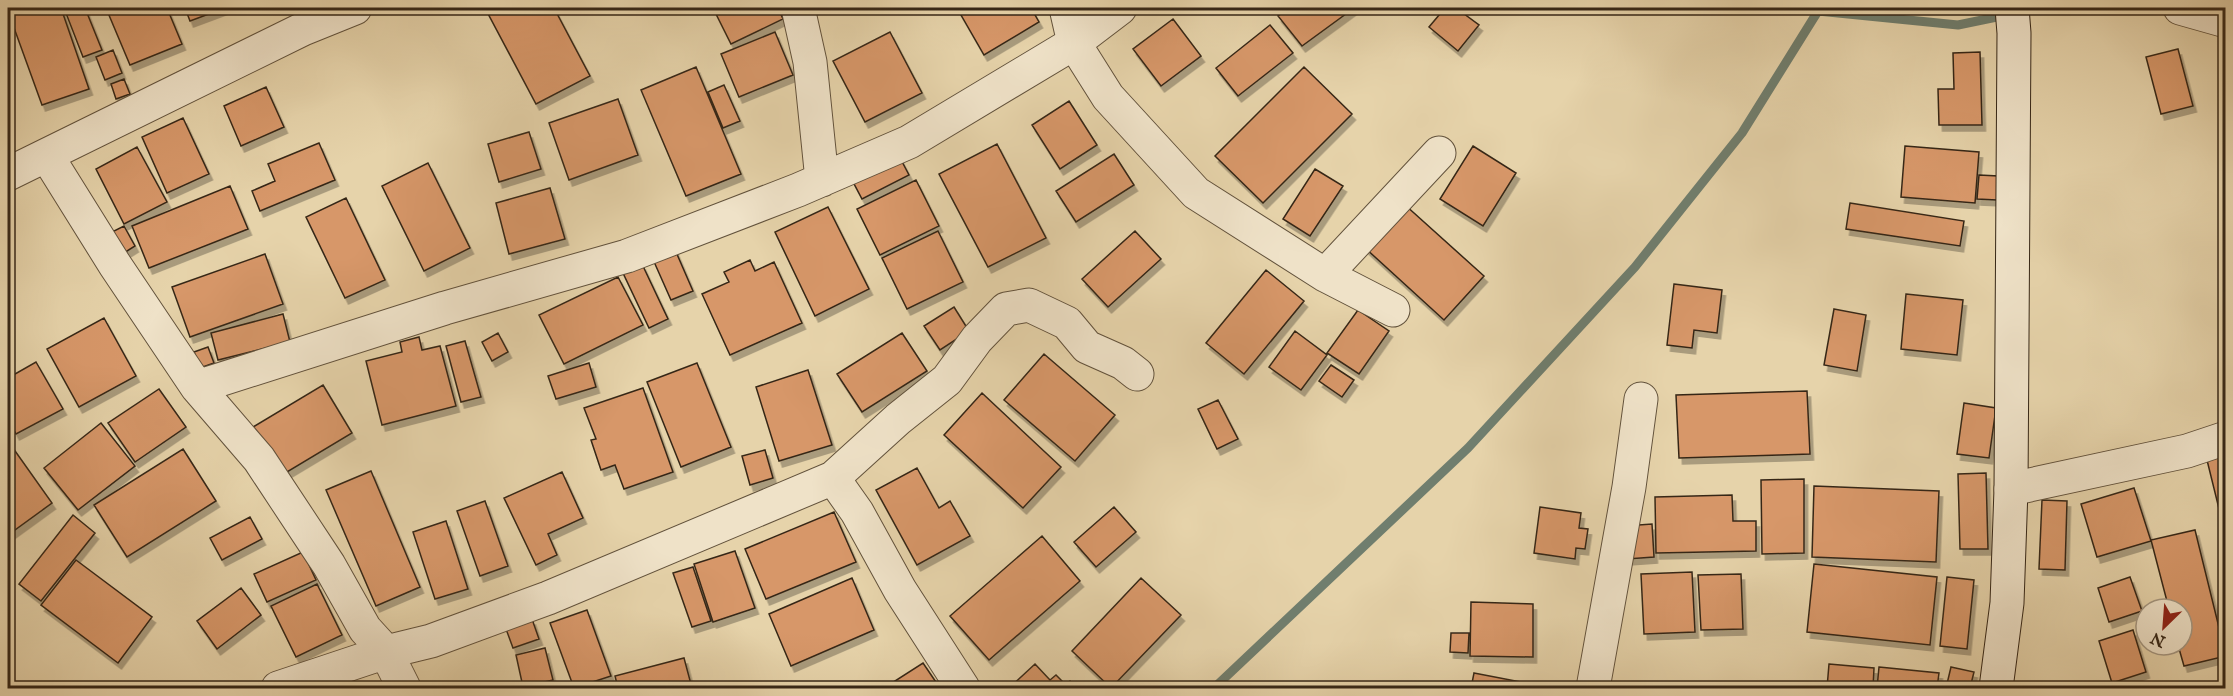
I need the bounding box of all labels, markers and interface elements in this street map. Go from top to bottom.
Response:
north arrow [2134,597,2194,657]
text: N [2148,627,2170,651]

